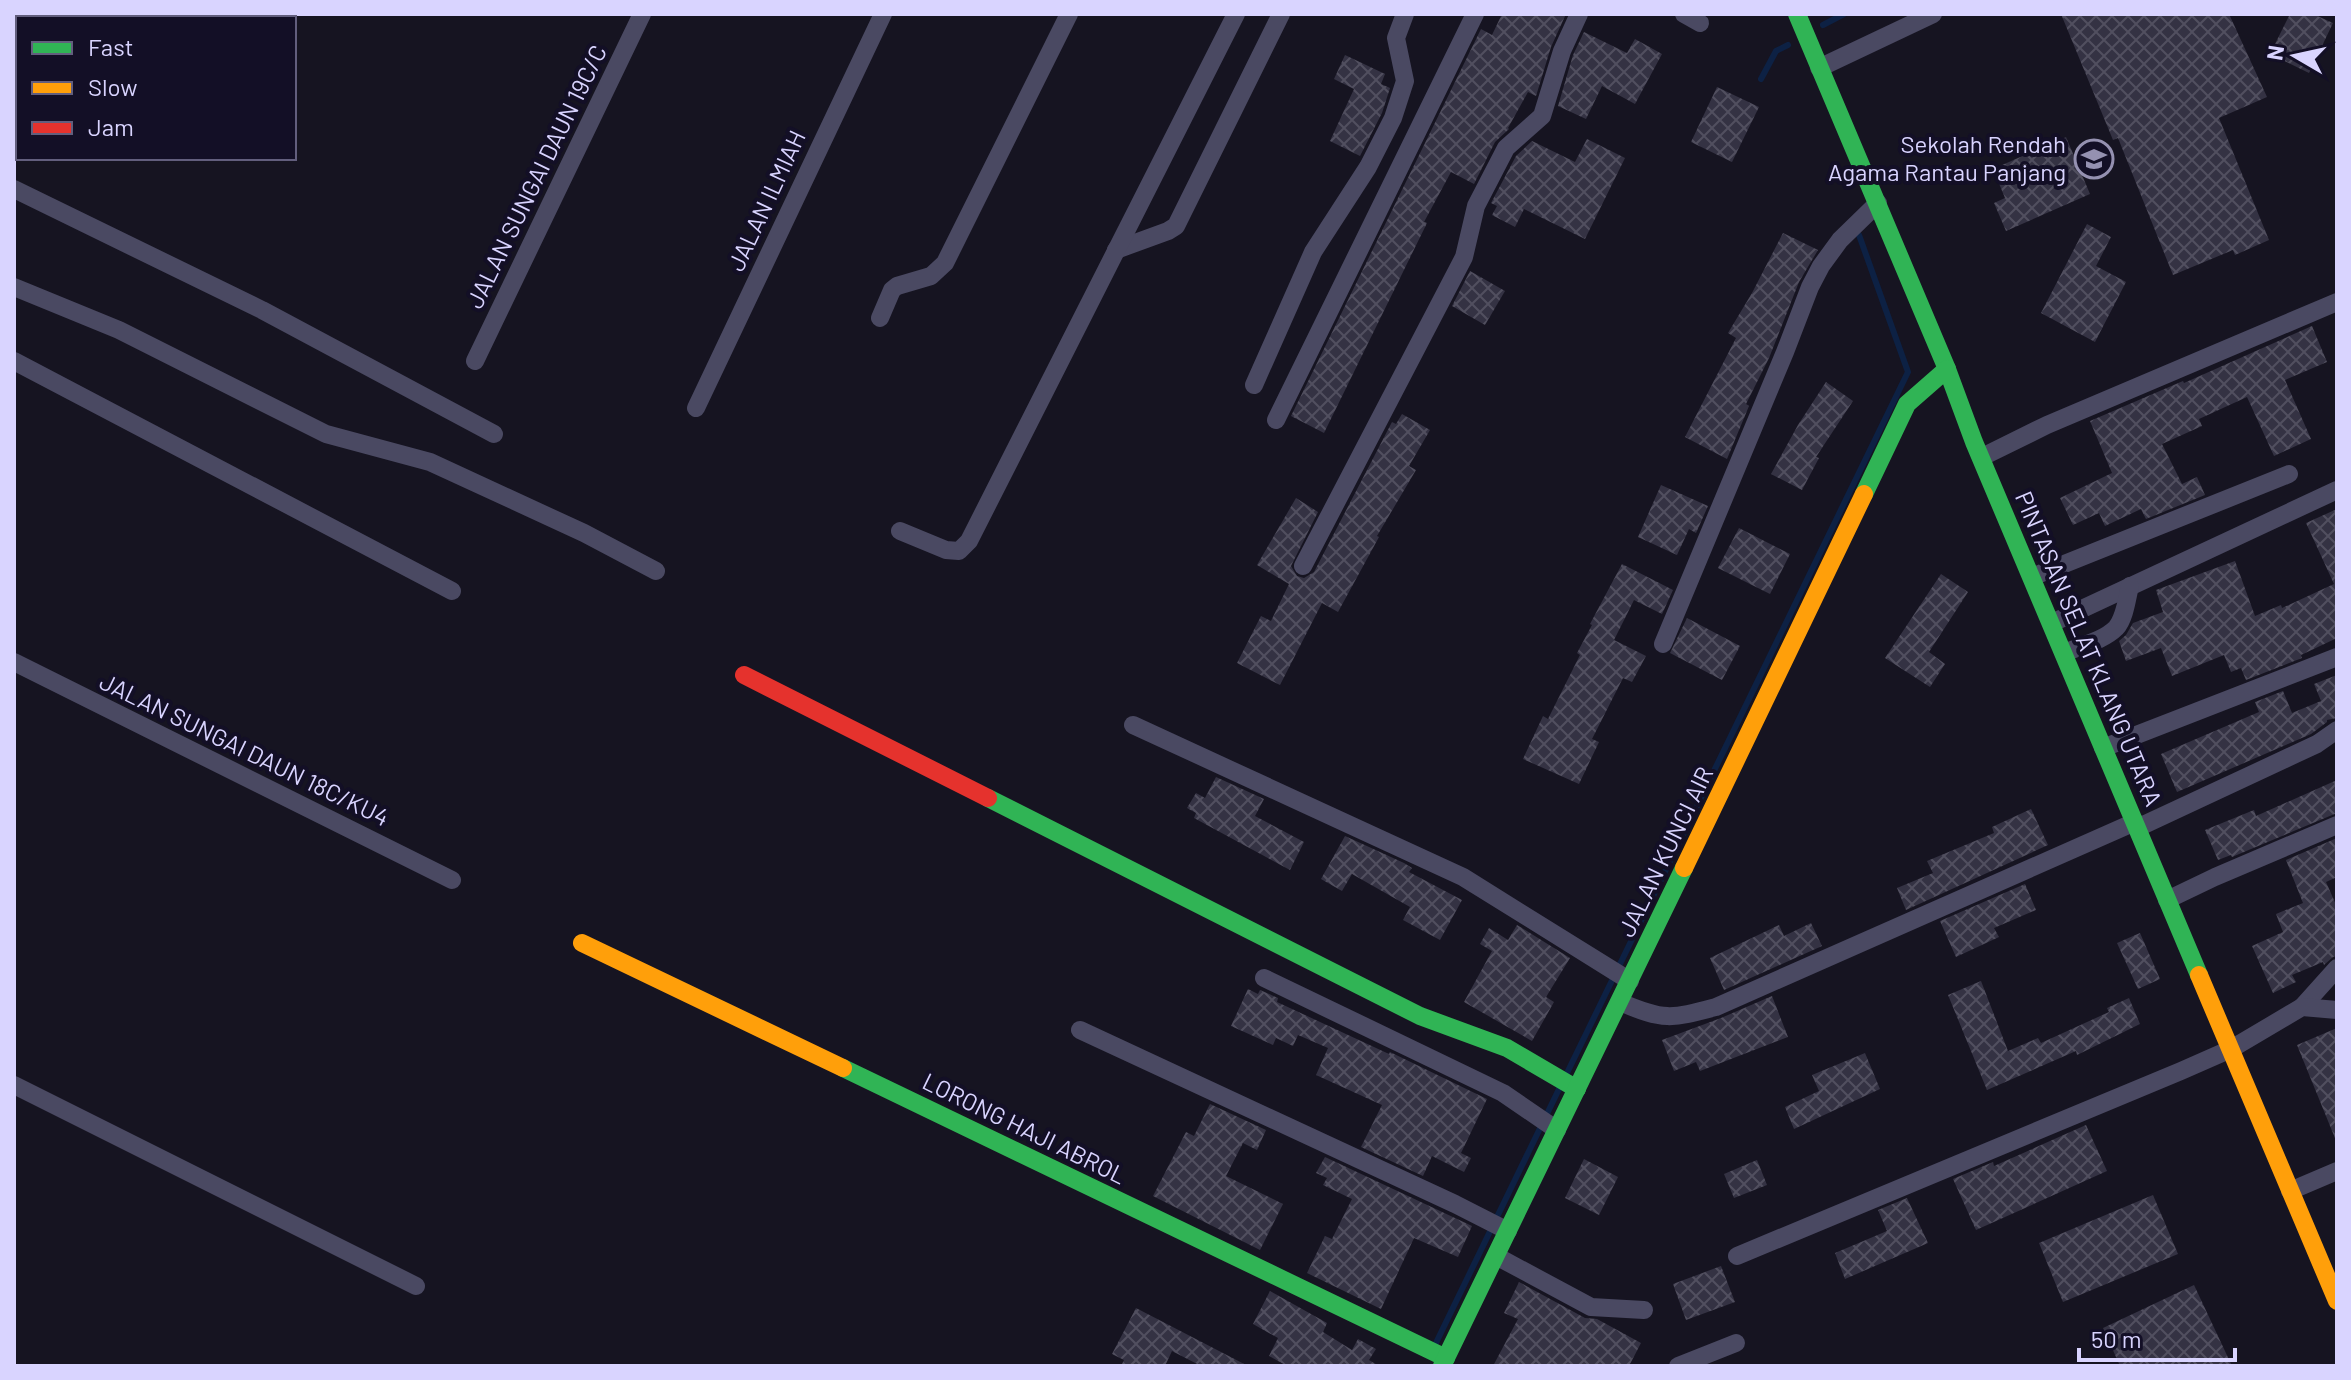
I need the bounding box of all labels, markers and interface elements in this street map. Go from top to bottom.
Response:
legend [16,16,296,160]
north arrow [2255,16,2335,96]
text: Fast [88,32,133,61]
street label: JALAN SUNGAI DAUN 19C/C [459,40,612,313]
text: N [2260,43,2288,62]
text: Slow [88,72,137,101]
text: Jam [88,112,134,141]
street label: JALAN ILMIAH [720,125,811,275]
place label: Sekolah Rendah Agama Rantau Panjang [1828,129,2066,186]
school or university icon: Sekolah Rendah Agama Rantau Panjang [2073,138,2115,180]
street label: PINTASAN SELAT KLANG UTARA [2010,487,2169,810]
street label: JALAN SUNGAI DAUN 18C/KU4 [95,666,394,831]
street label: JALAN KUNCI AIR [1611,761,1718,941]
street label: LORONG HAJI ABROL [918,1066,1131,1189]
scale bar [2079,1312,2235,1362]
text: 50 m [2091,1324,2142,1353]

